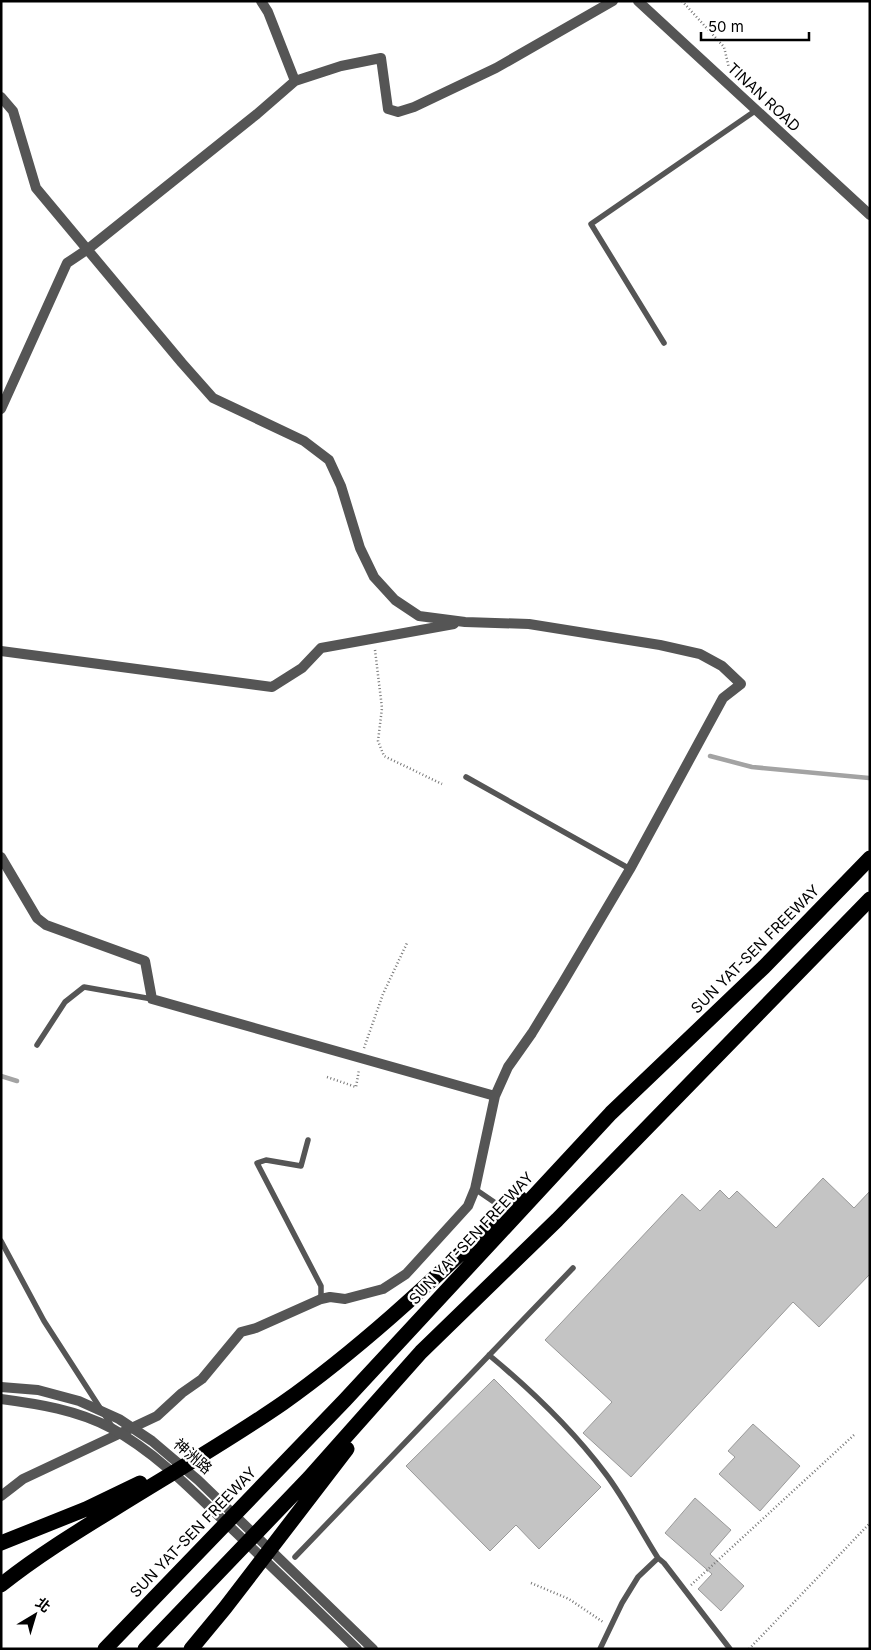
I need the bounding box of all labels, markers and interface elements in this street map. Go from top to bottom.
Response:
scale bar [701,10,808,42]
text: 50 m [708,17,744,36]
street label: TINAN ROAD [724,58,804,136]
street label: SUN YAT-SEN FREEWAY [687,881,823,1017]
street label: SUN YAT-SEN FREEWAY [405,1168,537,1308]
street label: 神洲路 [170,1434,216,1478]
street label: SUN YAT-SEN FREEWAY [126,1463,260,1601]
north arrow [10,1590,60,1640]
text: 北 [33,1593,54,1615]

